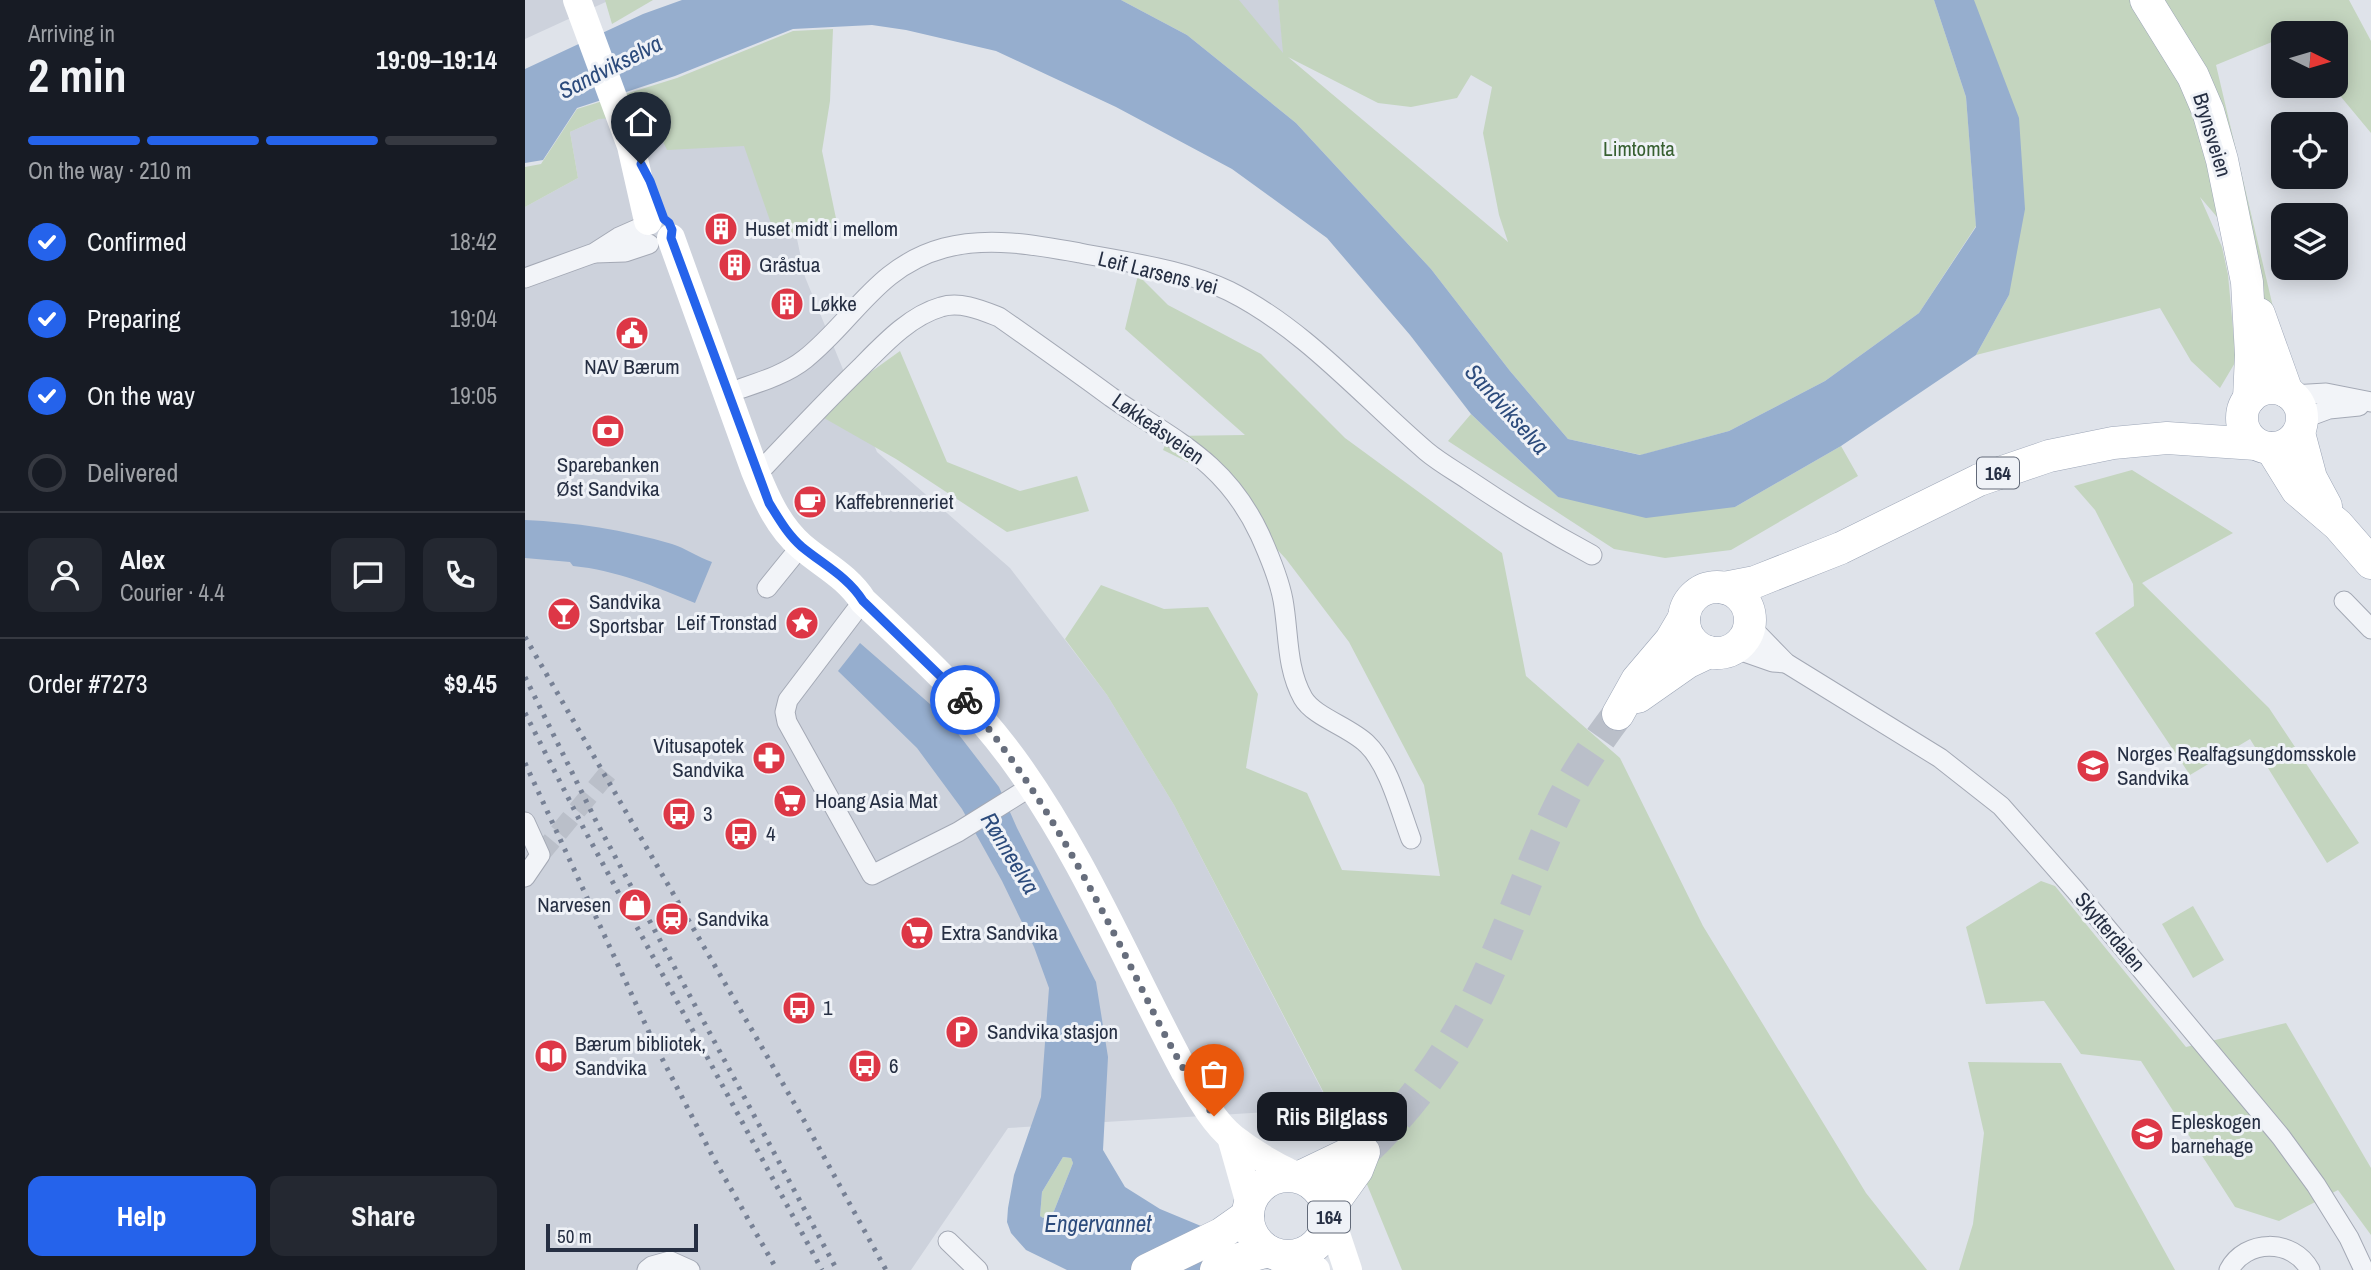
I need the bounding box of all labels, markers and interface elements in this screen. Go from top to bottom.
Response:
text: Arriving in [28,18,115,49]
north arrow [2271,21,2349,98]
map controls [2271,21,2348,280]
water label: Sandvikselva [553,27,667,106]
text: 19:09–19:14 [376,42,497,77]
text: 2 min [28,44,127,106]
street label: Brynsveien [2186,89,2239,180]
pin [611,92,671,164]
icon: home [622,103,660,141]
button: locate [2271,112,2348,189]
park label: Limtomta [1603,134,1675,163]
text: On the way · 210 m [28,155,192,186]
button: layers [2271,203,2348,280]
building icon: Huset midt i mellom [702,210,740,248]
place label: Huset midt i mellom [745,214,898,243]
icon: check [28,223,66,261]
text: Confirmed [87,224,187,259]
text: 18:42 [450,226,497,257]
street label: Leif Larsens vei [1095,244,1221,301]
building icon: Gråstua [716,246,754,284]
place label: Gråstua [759,250,821,279]
building icon: Løkke [768,285,806,323]
place label: Løkke [811,289,857,318]
icon: check [28,300,66,338]
text: Preparing [87,301,181,336]
text: 19:04 [450,303,497,334]
public building icon: NAV Bærum [613,314,651,352]
place label: NAV Bærum [584,352,680,381]
water label: Sandvikselva [1458,357,1556,461]
icon: check [28,377,66,415]
text: On the way [87,378,195,413]
text: 19:05 [450,380,497,411]
street label: Løkkeåsveien [1106,386,1210,471]
bank icon: Sparebanken Øst Sandvika [589,412,627,450]
place label: Sparebanken Øst Sandvika [556,450,660,503]
text: Delivered [87,455,178,490]
road number: 164 [1977,458,2019,488]
cafe icon: Kaffebrenneriet [791,483,829,521]
place label: Kaffebrenneriet [835,487,954,516]
button: person [28,538,102,612]
button: chat [331,538,405,612]
button: phone [423,538,497,612]
text: Alex [120,542,165,577]
text: Courier · 4.4 [120,577,225,608]
place label: Sandvika Sportsbar [589,587,664,640]
bar icon: Sandvika Sportsbar [545,595,583,633]
place icon: Leif Tronstad [783,604,821,642]
place label: Leif Tronstad [676,608,777,637]
courier [930,665,1000,735]
text: Order #7273 [28,666,148,701]
text: $9.45 [444,666,497,701]
icon: bike [946,681,984,719]
place label: Vitusapotek Sandvika [653,731,744,784]
pharmacy icon: Vitusapotek Sandvika [750,739,788,777]
place label: Norges Realfagsungdomsskole Sandvika [2117,739,2356,792]
school or university icon: Norges Realfagsungdomsskole Sandvika [2074,747,2112,785]
supermarket icon: Hoang Asia Mat [771,782,809,820]
place label: Hoang Asia Mat [815,786,938,815]
bus stop icon: 3 [660,795,698,833]
place label: 3 [703,799,713,828]
water label: Rønneelva [974,806,1047,899]
bus stop icon: 4 [722,815,760,853]
place label: 4 [766,819,776,848]
shop icon: Narvesen [616,886,654,924]
street label: Skytterdalen [2069,886,2152,978]
place label: Narvesen [537,890,611,919]
station icon: Sandvika [653,900,691,938]
place label: Sandvika [697,904,769,933]
supermarket icon: Extra Sandvika [898,914,936,952]
place label: Extra Sandvika [941,918,1058,947]
bus stop icon: 1 [780,989,818,1027]
place label: 1 [823,993,833,1022]
parking icon: Sandvika stasjon [943,1013,981,1051]
place label: Sandvika stasjon [987,1017,1118,1046]
place label: Bærum bibliotek, Sandvika [575,1029,706,1082]
library icon: Bærum bibliotek, Sandvika [532,1037,570,1075]
pin [1184,1044,1244,1116]
bus stop icon: 6 [846,1047,884,1085]
place label: 6 [889,1051,899,1080]
icon: bag [1195,1055,1233,1093]
callout: Riis Bilglass [1256,1092,1407,1140]
text: Riis Bilglass [1276,1101,1388,1132]
place label: Epleskogen barnehage [2171,1107,2261,1160]
school or university icon: Epleskogen barnehage [2128,1115,2166,1153]
button: Help [28,1176,256,1256]
button: Share [270,1176,497,1256]
road number: 164 [1308,1202,1350,1232]
water label: Engervannet [1045,1208,1152,1239]
scale bar [546,1221,698,1253]
text: 50 m [557,1223,592,1249]

